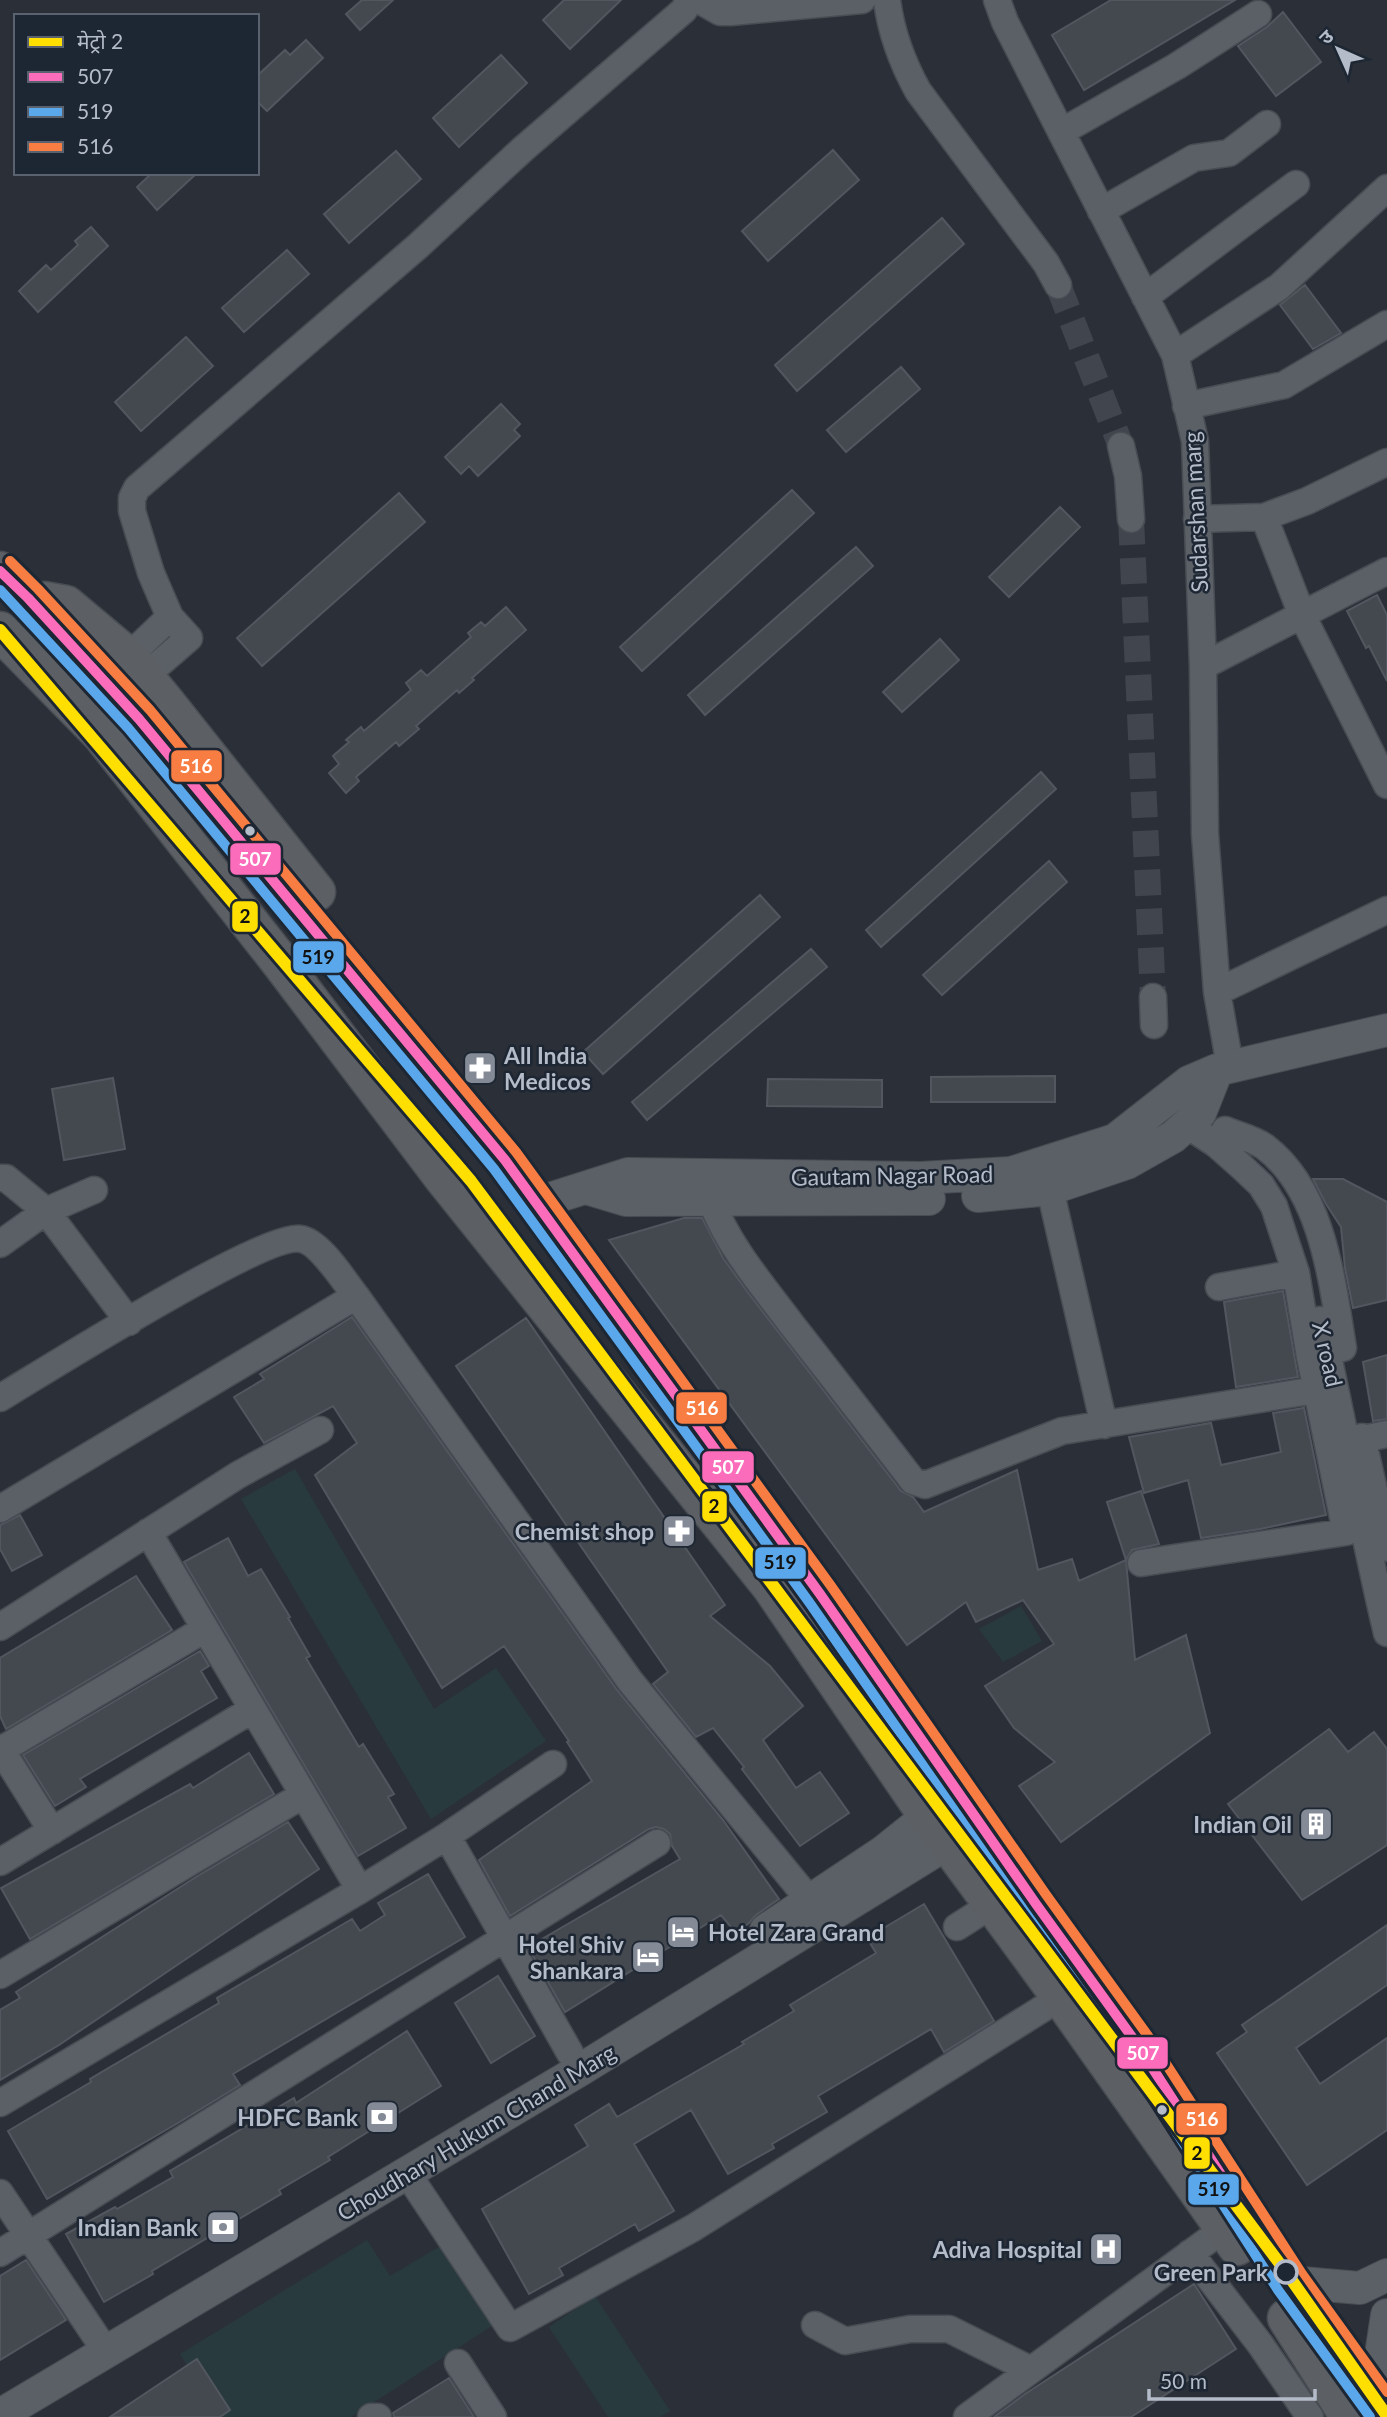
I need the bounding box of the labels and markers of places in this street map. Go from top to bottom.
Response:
unlabelled marker [243,824,257,838]
place label: All India Medicos [503,1041,591,1095]
pharmacy icon: All India Medicos [461,1049,499,1087]
pharmacy icon: Chemist shop [660,1512,698,1550]
place label: Chemist shop [515,1517,654,1545]
building icon: Indian Oil [1297,1805,1335,1843]
place label: Indian Oil [1193,1810,1292,1838]
hotel icon: Hotel Zara Grand [664,1913,702,1951]
place label: Hotel Zara Grand [708,1918,884,1946]
place label: Hotel Shiv Shankara [518,1930,625,1984]
hotel icon: Hotel Shiv Shankara [629,1938,667,1976]
bank icon: HDFC Bank [363,2098,401,2136]
place label: HDFC Bank [237,2103,359,2131]
unlabelled marker [1155,2103,1169,2117]
bank icon: Indian Bank [204,2208,242,2246]
place label: Indian Bank [77,2213,199,2241]
hospital icon: Adiva Hospital [1087,2230,1125,2268]
place label: Adiva Hospital [932,2235,1082,2263]
place label: Green Park [1154,2258,1269,2286]
marker: Green Park [1274,2260,1298,2284]

